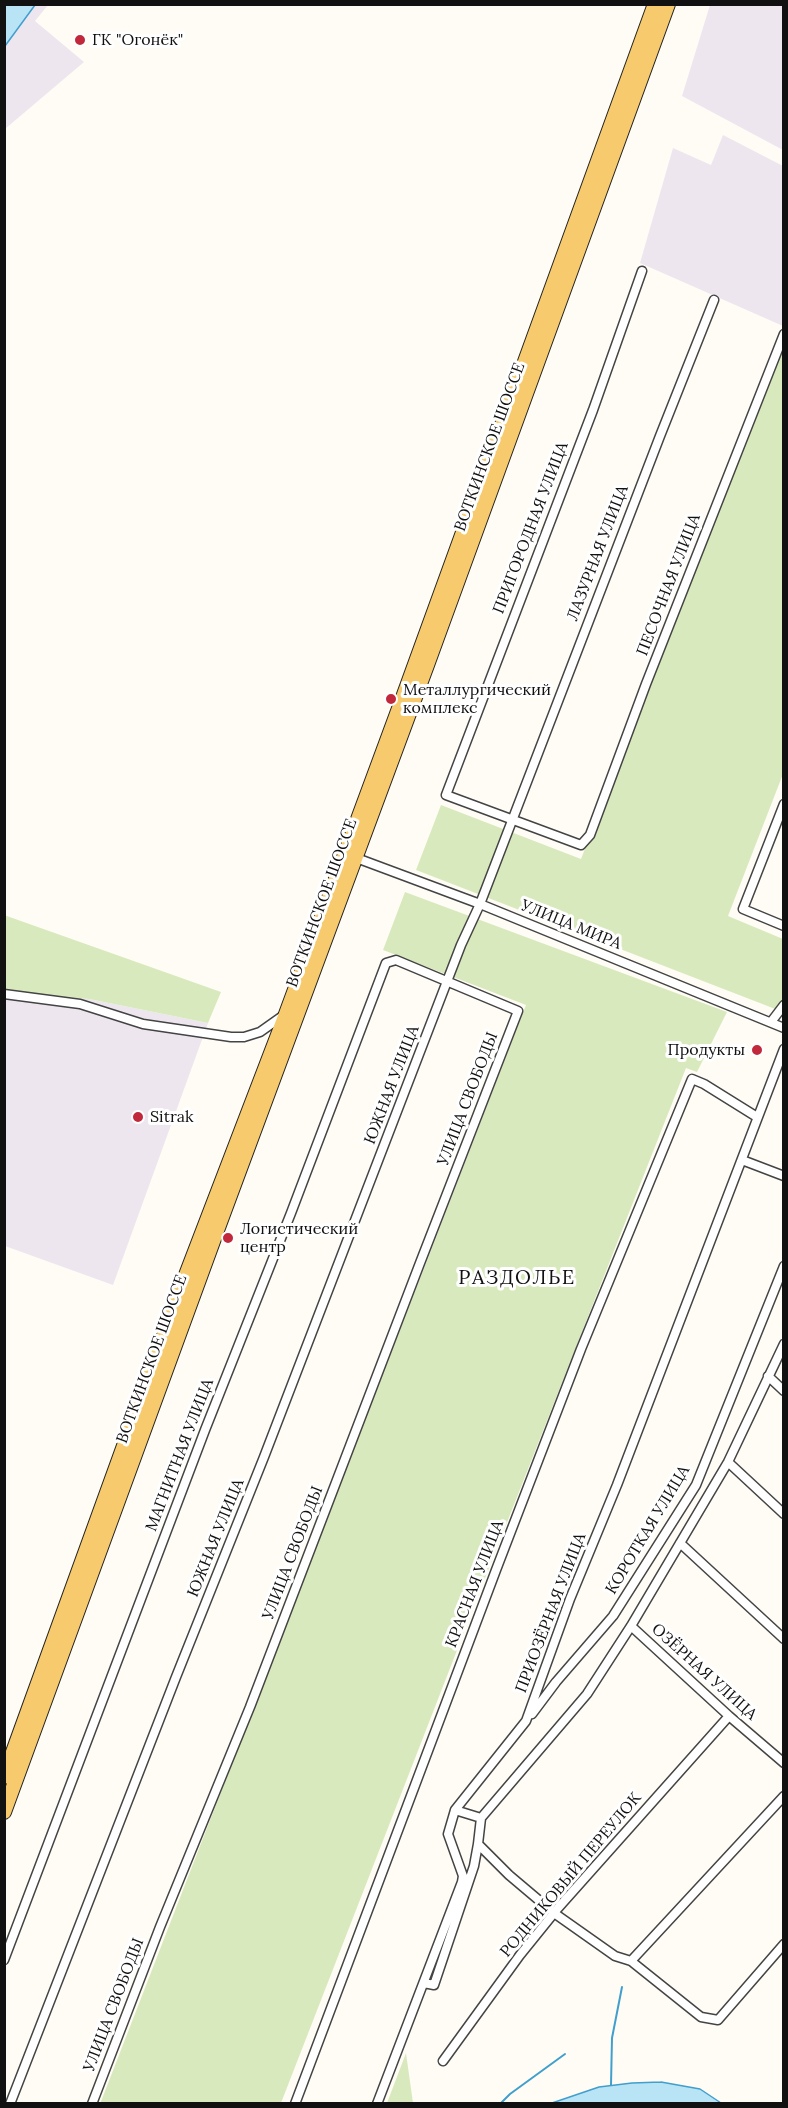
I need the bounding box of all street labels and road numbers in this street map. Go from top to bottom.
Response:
street label: ВОТКИНСКОЕ ШОССЕ [451,360,529,534]
street label: ПРИГОРОДНАЯ УЛИЦА [489,439,573,617]
street label: ЛАЗУРНАЯ УЛИЦА [563,483,633,623]
street label: ПЕСОЧНАЯ УЛИЦА [633,511,705,659]
street label: ВОТКИНСКОЕ ШОССЕ [283,816,361,990]
street label: УЛИЦА МИРА [518,896,624,954]
street label: ЮЖНАЯ УЛИЦА [361,1023,423,1147]
street label: УЛИЦА СВОБОДЫ [434,1029,502,1169]
street label: ВОТКИНСКОЕ ШОССЕ [113,1272,191,1446]
street label: МАГНИТНАЯ УЛИЦА [142,1376,218,1534]
street label: КОРОТКАЯ УЛИЦА [602,1462,694,1598]
street label: ЮЖНАЯ УЛИЦА [184,1476,248,1600]
street label: УЛИЦА СВОБОДЫ [259,1483,327,1623]
street label: КРАСНАЯ УЛИЦА [442,1518,508,1650]
street label: ПРИОЗЁРНАЯ УЛИЦА [512,1530,590,1696]
street label: ОЗЁРНАЯ УЛИЦА [647,1620,761,1724]
street label: РОДНИКОВЫЙ ПЕРЕУЛОК [496,1789,646,1961]
street label: УЛИЦА СВОБОДЫ [80,1935,148,2075]

